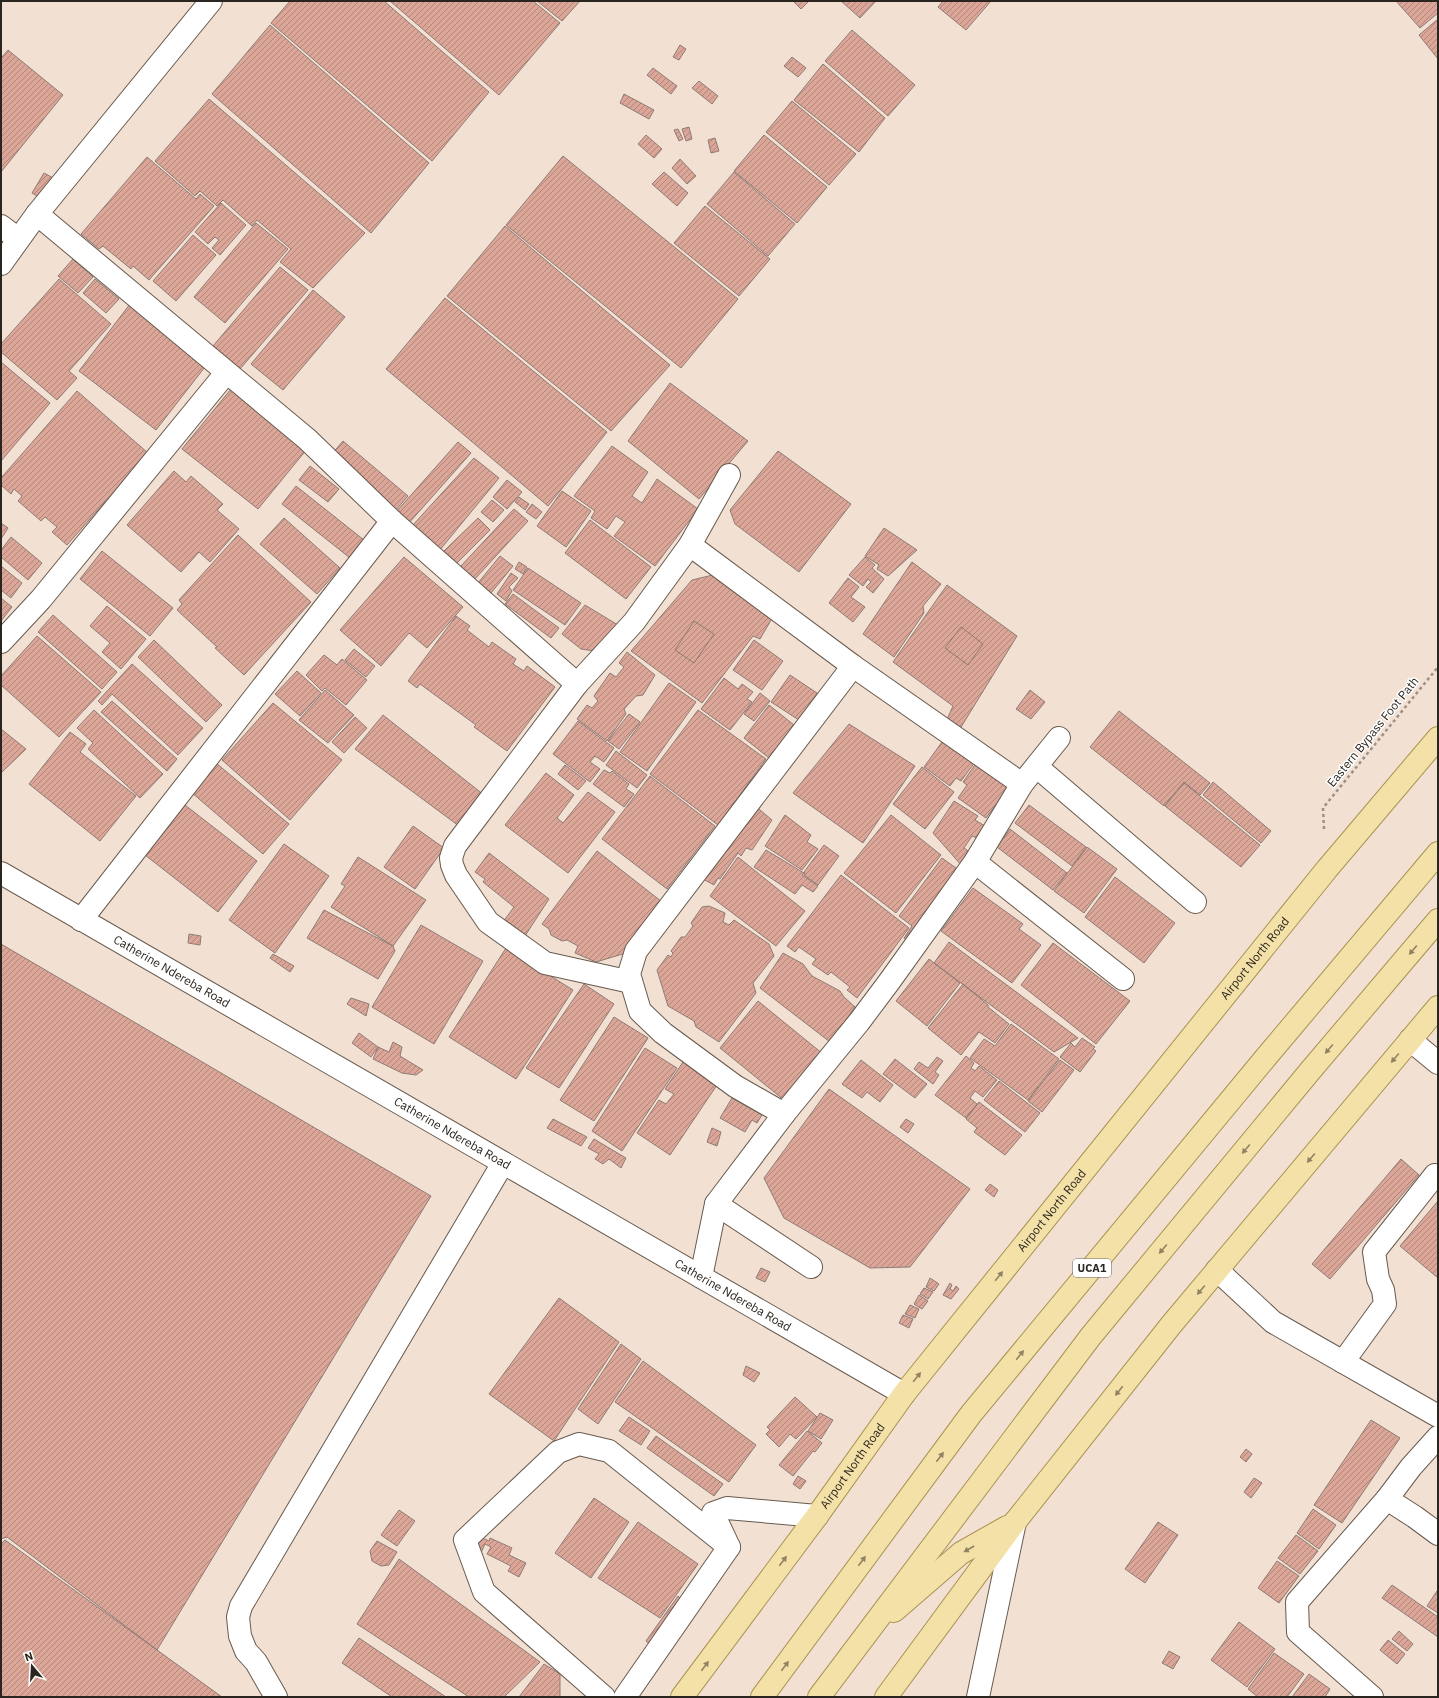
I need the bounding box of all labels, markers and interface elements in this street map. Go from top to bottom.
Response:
street label: Eastern Bypass Foot Path [1324,674,1422,790]
street label: Airport North Road [1217,914,1292,1002]
street label: Catherine Ndereba Road [111,932,233,1011]
one-way arrow [1408,944,1417,955]
one-way arrow [1324,1044,1333,1054]
one-way arrow [1390,1053,1399,1064]
street label: Catherine Ndereba Road [392,1093,513,1172]
one-way arrow [1241,1143,1250,1154]
one-way arrow [1307,1153,1316,1163]
street label: Airport North Road [1014,1166,1089,1255]
one-way arrow [1158,1244,1167,1254]
street label: Catherine Ndereba Road [672,1255,794,1334]
road number: UCA1 [1073,1259,1111,1277]
one-way arrow [994,1270,1003,1281]
one-way arrow [1196,1284,1205,1295]
one-way arrow [1016,1349,1025,1360]
one-way arrow [913,1372,922,1383]
one-way arrow [1115,1385,1123,1396]
street label: Airport North Road [817,1420,888,1512]
one-way arrow [936,1451,944,1462]
one-way arrow [963,1545,975,1552]
one-way arrow [779,1556,787,1567]
one-way arrow [858,1556,867,1567]
north arrow [12,1646,52,1686]
text: N [23,1649,35,1664]
one-way arrow [701,1660,710,1671]
one-way arrow [781,1660,789,1671]

